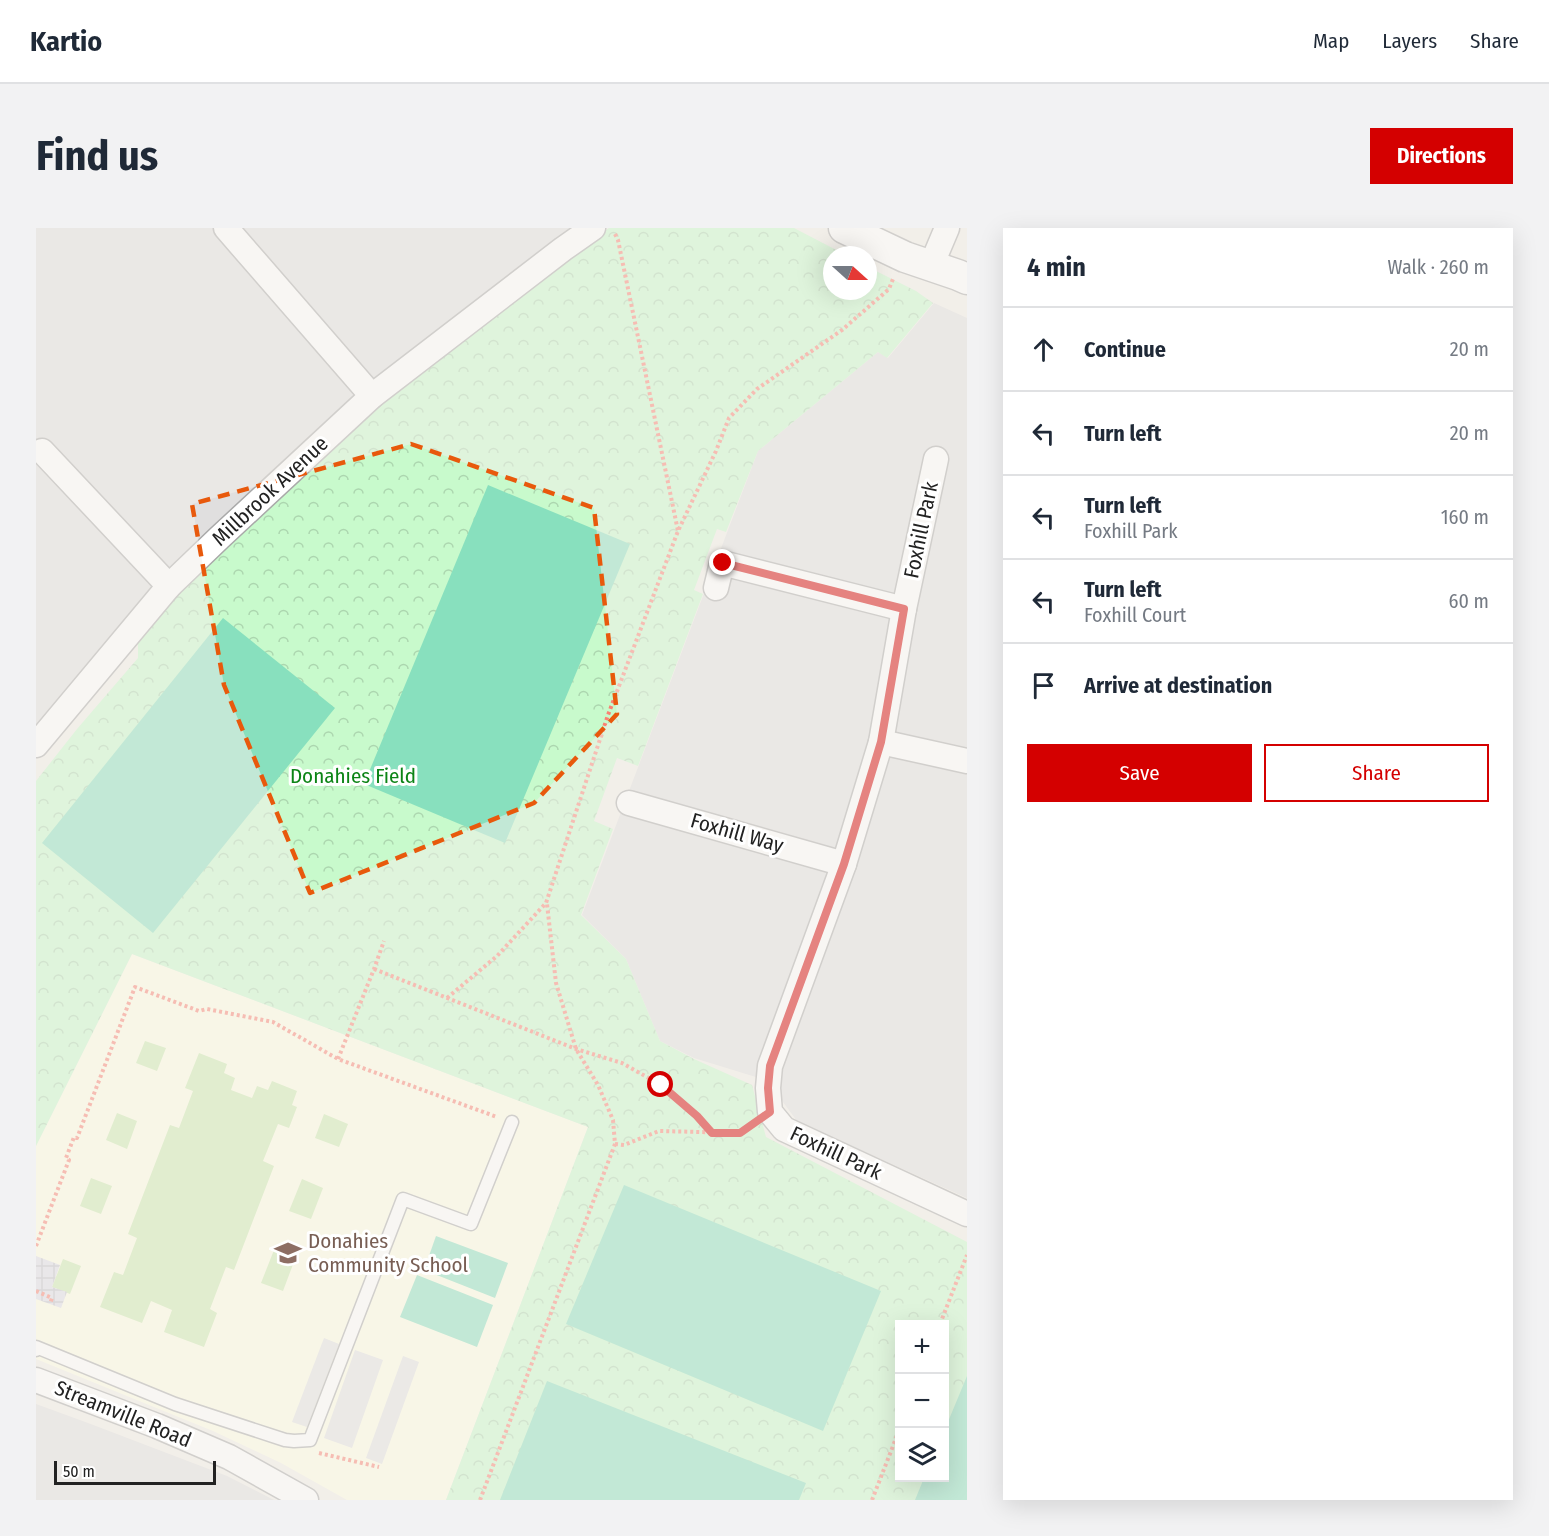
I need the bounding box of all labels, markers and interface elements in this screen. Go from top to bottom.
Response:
text: Kartio [30,25,102,58]
text: Map [1313,28,1349,54]
text: Layers [1382,28,1437,54]
text: Share [1470,28,1519,54]
button: Directions [1370,128,1513,184]
text: Find us [36,131,158,181]
north arrow [823,246,877,300]
text: 4 min [1027,252,1086,283]
text: Walk · 260 m [1388,255,1489,279]
icon: ahead [1027,333,1060,366]
text: Continue [1084,336,1166,363]
text: 20 m [1450,337,1489,361]
icon: left [1027,417,1060,450]
text: Turn left [1084,420,1162,447]
text: 20 m [1450,421,1489,445]
street label: Millbrook Avenue [207,431,333,551]
street label: Foxhill Park [898,479,944,581]
text: Turn left [1084,492,1162,519]
icon: left [1027,501,1060,534]
text: 160 m [1441,505,1489,529]
text: Foxhill Park [1084,519,1178,543]
route end [709,549,735,575]
text: Turn left [1084,576,1162,603]
icon: left [1027,585,1060,618]
text: 60 m [1449,589,1489,613]
text: Foxhill Court [1084,603,1186,627]
icon: arrive [1027,669,1060,702]
text: Arrive at destination [1084,672,1272,699]
button: Save [1027,744,1252,802]
button: Share [1264,744,1489,802]
park label: Donahies Field [290,763,416,789]
street label: Foxhill Way [688,807,787,859]
route start [647,1071,673,1097]
street label: Foxhill Park [786,1120,886,1186]
place label: Donahies Community School [308,1228,469,1278]
school or university icon: Donahies Community School [273,1238,303,1268]
map controls [895,1320,949,1482]
button: + [895,1320,949,1374]
button: − [895,1374,949,1428]
street label: Streamville Road [51,1375,195,1453]
button: layers [895,1428,949,1482]
scale bar [54,1458,216,1486]
text: 50 m [63,1462,95,1481]

